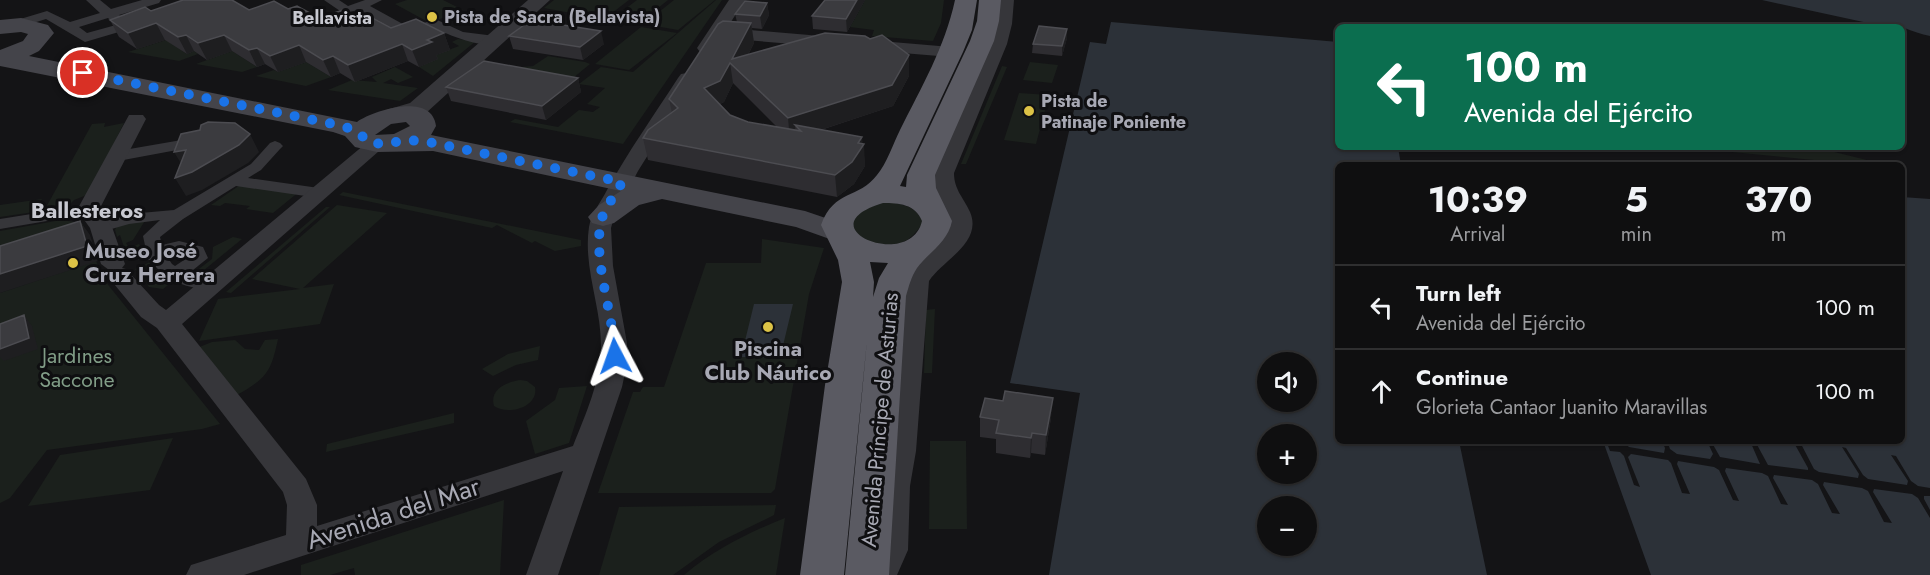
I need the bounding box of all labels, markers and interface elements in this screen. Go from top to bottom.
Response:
place label: Pista de Sacra (Bellavista) [444,4,660,30]
district label: Bellavista [292,5,372,31]
marker: Pista de Sacra (Bellavista) [425,10,439,24]
text: 100 m [1464,37,1588,98]
pin [57,47,108,98]
icon: left [1365,48,1443,126]
icon: arrive [66,56,99,89]
place label: Pista de Patinaje Poniente [1041,88,1186,135]
text: Avenida del Ejército [1464,93,1693,132]
marker: Pista de Patinaje Poniente [1022,104,1036,118]
text: 10:39 [1428,173,1528,225]
text: 5 [1625,173,1648,225]
text: 370 [1745,173,1812,225]
district label: Ballesteros [31,194,143,226]
text: Arrival [1450,220,1505,249]
text: min [1621,220,1652,249]
text: m [1771,220,1786,249]
place label: Museo José Cruz Herrera [85,236,215,290]
marker: Museo José Cruz Herrera [66,256,80,270]
text: Turn left [1416,277,1501,309]
street label: Avenida Príncipe de Asturias [854,291,906,549]
icon: left [1365,291,1398,324]
text: 100 m [1815,291,1875,323]
text: Avenida del Ejército [1416,309,1585,338]
marker: Piscina Club Náutico [761,320,775,334]
position arrow [583,324,647,388]
place label: Piscina Club Náutico [704,334,832,388]
park label: Jardines Saccone [39,341,115,395]
map controls [1257,352,1317,556]
button: sound [1257,352,1317,412]
text: Continue [1416,361,1508,393]
icon: ahead [1365,375,1398,408]
text: 100 m [1815,375,1875,407]
text: Glorieta Cantaor Juanito Maravillas [1416,393,1707,422]
button: + [1257,424,1317,484]
street label: Avenida del Mar [301,467,485,559]
button: − [1257,496,1317,556]

